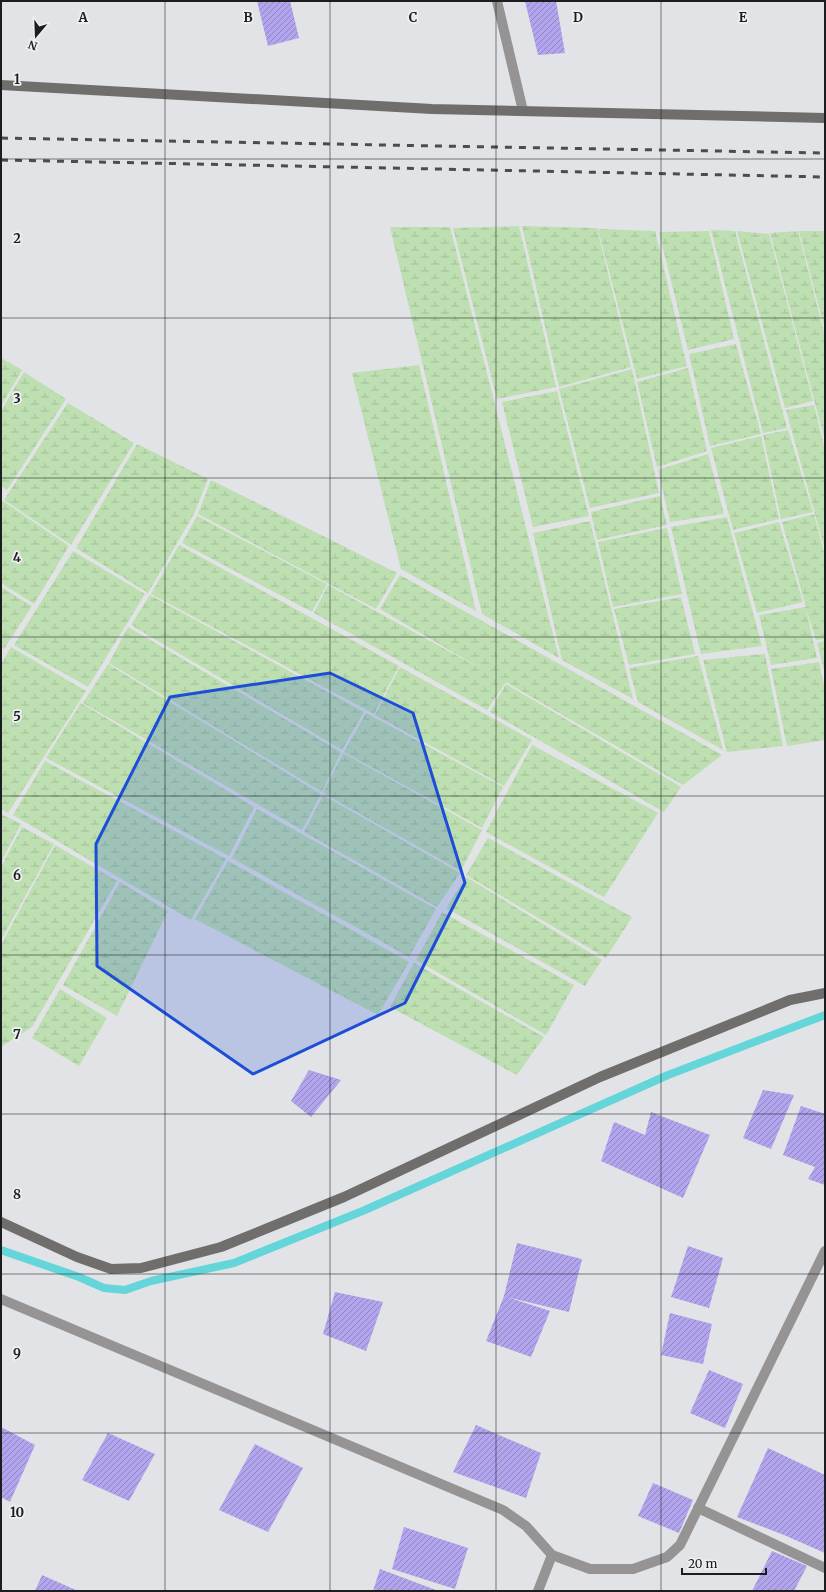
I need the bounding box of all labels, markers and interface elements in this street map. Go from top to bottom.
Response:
text: A [77,9,88,26]
text: B [243,9,253,26]
text: C [409,9,418,26]
text: D [573,9,583,26]
text: E [739,9,748,26]
north arrow [16,16,56,56]
text: N [26,37,39,53]
text: 1 [14,71,20,88]
text: 2 [13,230,21,247]
text: 3 [13,390,21,407]
text: 4 [13,549,22,566]
text: 5 [13,708,21,725]
text: 6 [13,867,21,884]
text: 7 [13,1026,21,1043]
text: 8 [13,1186,21,1203]
text: 9 [13,1345,21,1362]
text: 10 [10,1504,24,1521]
scale bar [682,1550,766,1576]
text: 20 m [688,1556,717,1571]

